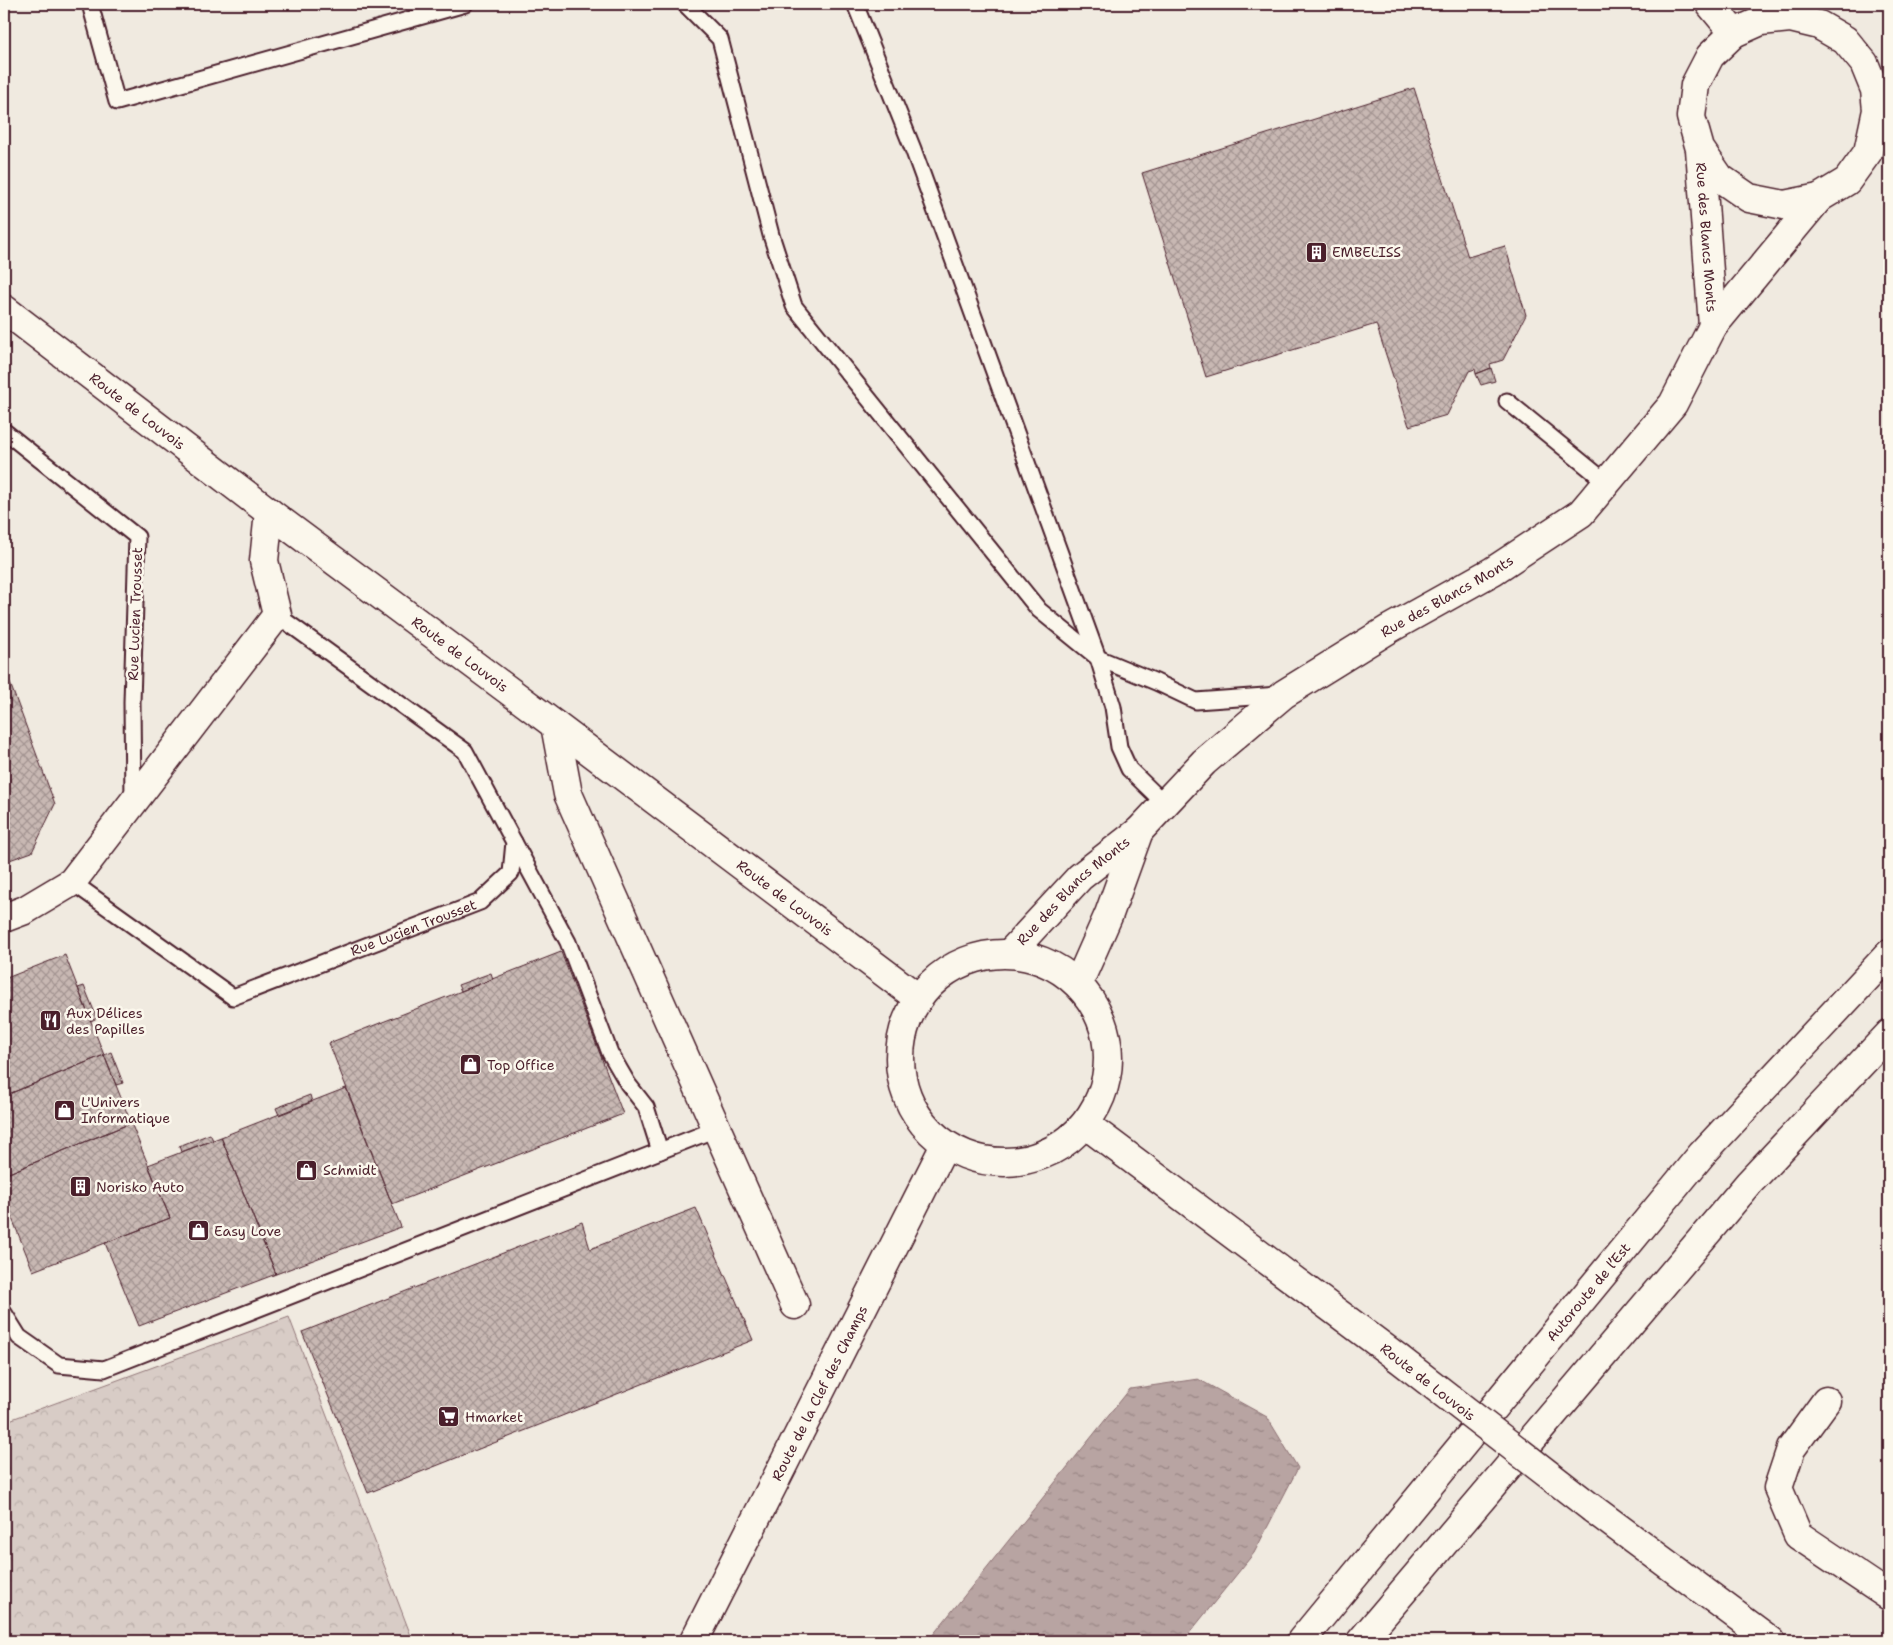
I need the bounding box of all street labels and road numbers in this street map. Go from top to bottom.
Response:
street label: Rue des Blancs Monts [1692,162,1721,313]
street label: Route de Louvois [86,369,189,454]
street label: Rue Lucien Trousset [124,547,146,681]
street label: Rue des Blancs Monts [1377,551,1517,641]
street label: Route de Louvois [408,612,512,696]
street label: Rue des Blancs Monts [1013,833,1133,949]
street label: Route de Louvois [733,856,837,940]
street label: Rue Lucien Trousset [348,895,479,960]
street label: Autoroute de l’Est [1542,1239,1634,1345]
street label: Route de la Clef des Champs [768,1302,871,1484]
street label: Route de Louvois [1377,1339,1479,1425]

